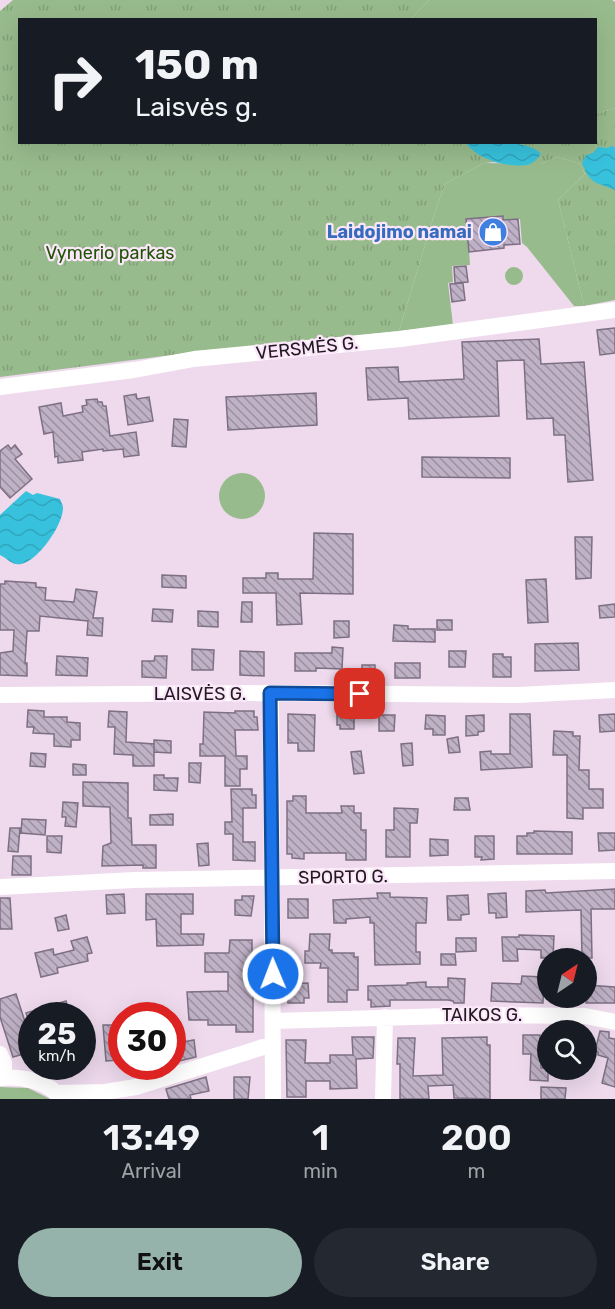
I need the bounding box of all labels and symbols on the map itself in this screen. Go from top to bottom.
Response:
shop icon: Laidojimo namai [477,216,509,248]
place label: Laidojimo namai [327,221,472,243]
park label: Vymerio parkas [45,242,175,264]
street label: VERSMĖS G. [255,332,359,364]
pin [334,668,385,719]
street label: LAISVĖS G. [154,683,246,705]
street label: SPORTO G. [298,865,388,889]
position arrow [241,942,305,1006]
north arrow [537,948,597,1008]
speed limit sign: 30 [108,1002,186,1080]
street label: TAIKOS G. [442,1004,522,1026]

